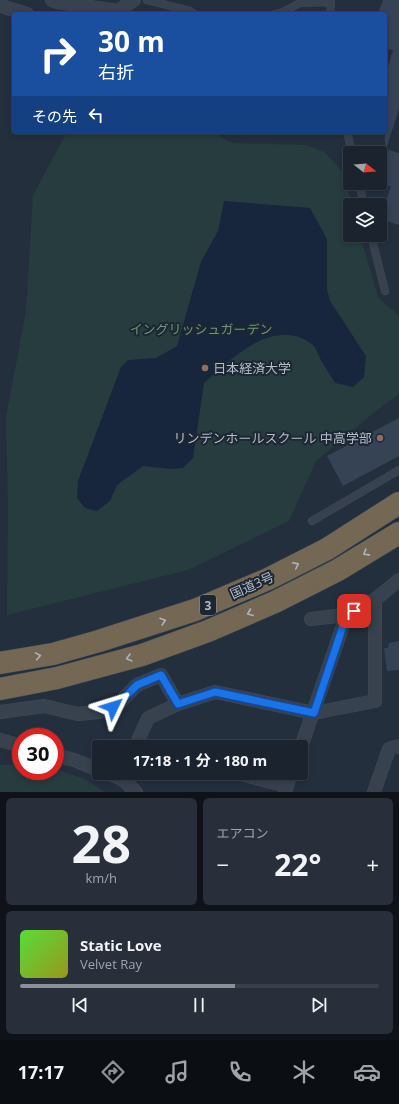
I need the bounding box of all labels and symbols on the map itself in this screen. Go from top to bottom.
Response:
north arrow [343,146,387,190]
park label: イングリッシュガーデン [129,320,273,338]
place label: 日本経済大学 [213,359,291,377]
marker: 日本経済大学 [200,363,210,373]
place label: リンデンホールスクール 中高学部 [174,429,372,447]
marker: リンデンホールスクール 中高学部 [375,433,385,443]
one-way arrow [363,548,370,556]
one-way arrow [291,562,299,570]
street label: 国道3号 [227,567,277,603]
pin [337,594,371,628]
road number: 3 [200,595,216,615]
one-way arrow [247,608,254,616]
one-way arrow [160,617,167,626]
one-way arrow [35,653,41,661]
one-way arrow [125,653,132,662]
position arrow [92,686,134,728]
speed limit sign: 30 [12,728,64,780]

